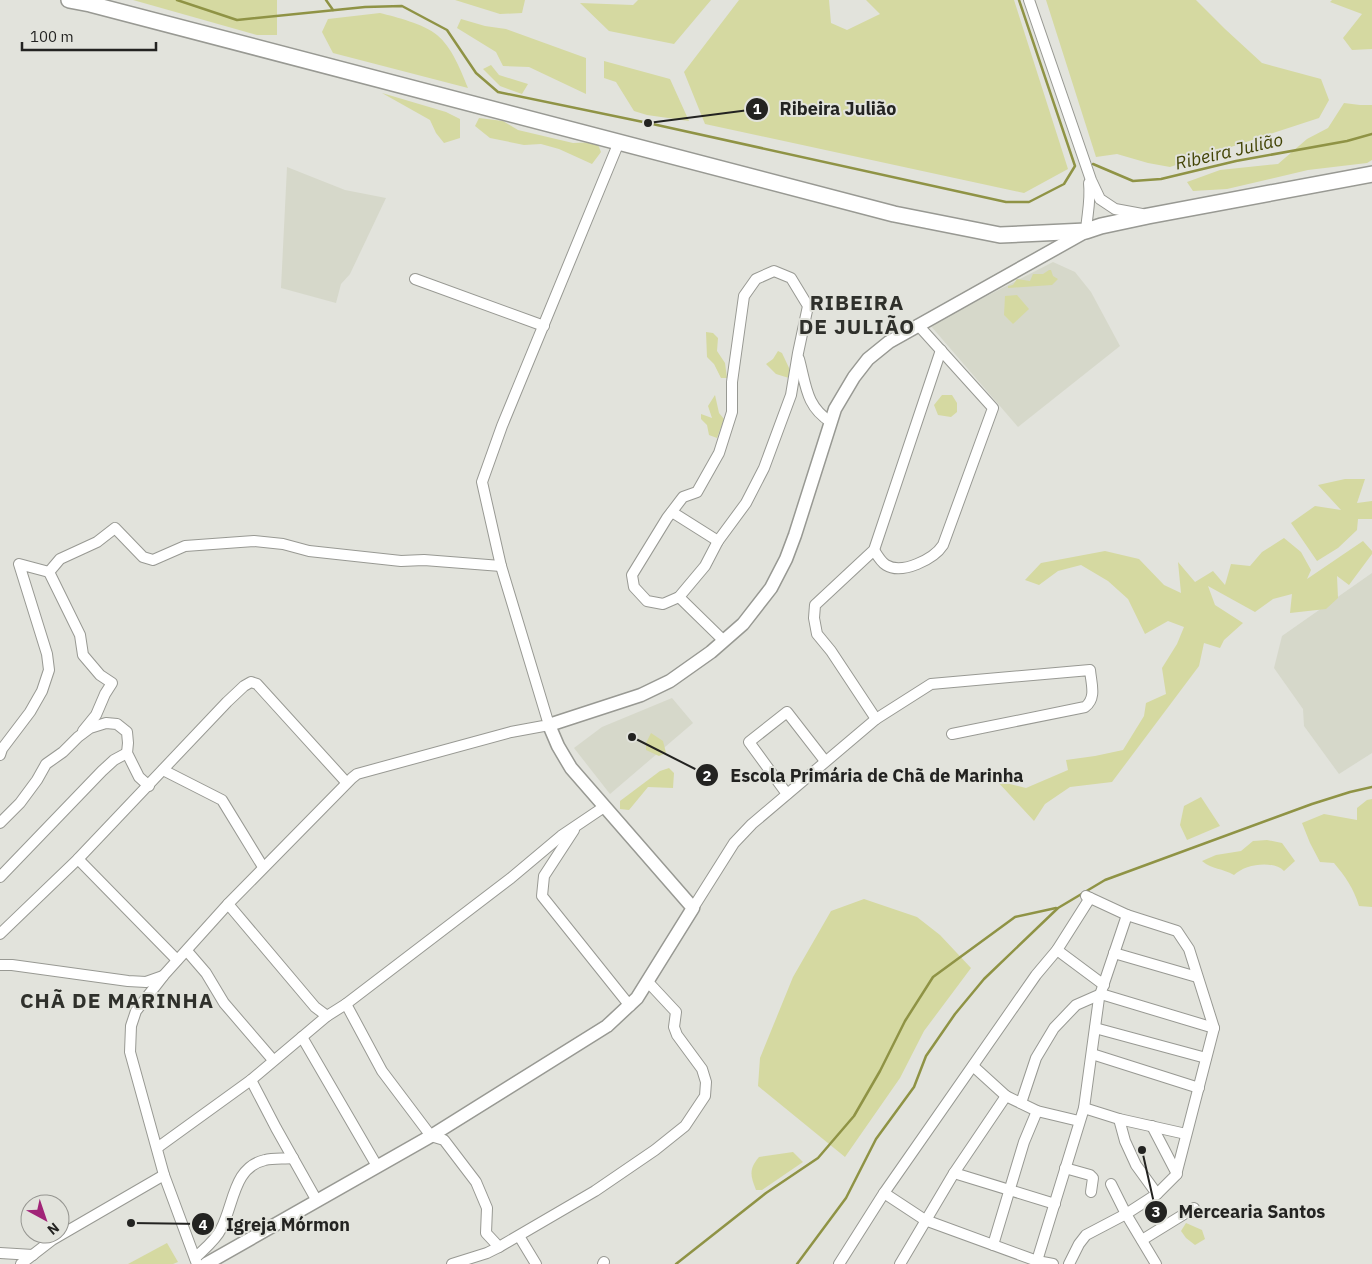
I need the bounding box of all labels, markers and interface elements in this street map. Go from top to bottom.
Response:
scale bar [22,20,156,52]
text: 100 m [30,27,74,46]
callout: Ribeira Julião [745,92,907,125]
text: Ribeira Julião [780,97,896,120]
text: 1 [752,99,762,118]
water label: Ribeira Julião [1173,127,1285,175]
district label: RIBEIRA DE JULIÃO [799,288,915,340]
callout: Escola Primária de Chã de Marinha [695,759,1033,792]
text: Escola Primária de Chã de Marinha [730,764,1024,787]
text: 2 [702,766,712,785]
district label: CHÃ DE MARINHA [20,986,214,1014]
north arrow [20,1194,70,1244]
callout: Mercearia Santos [1143,1195,1335,1228]
text: Mercearia Santos [1179,1200,1325,1223]
text: 3 [1151,1202,1161,1221]
callout: Igreja Mórmon [191,1208,360,1241]
text: Igreja Mórmon [226,1213,350,1236]
text: 4 [198,1215,208,1234]
text: N [44,1219,63,1239]

